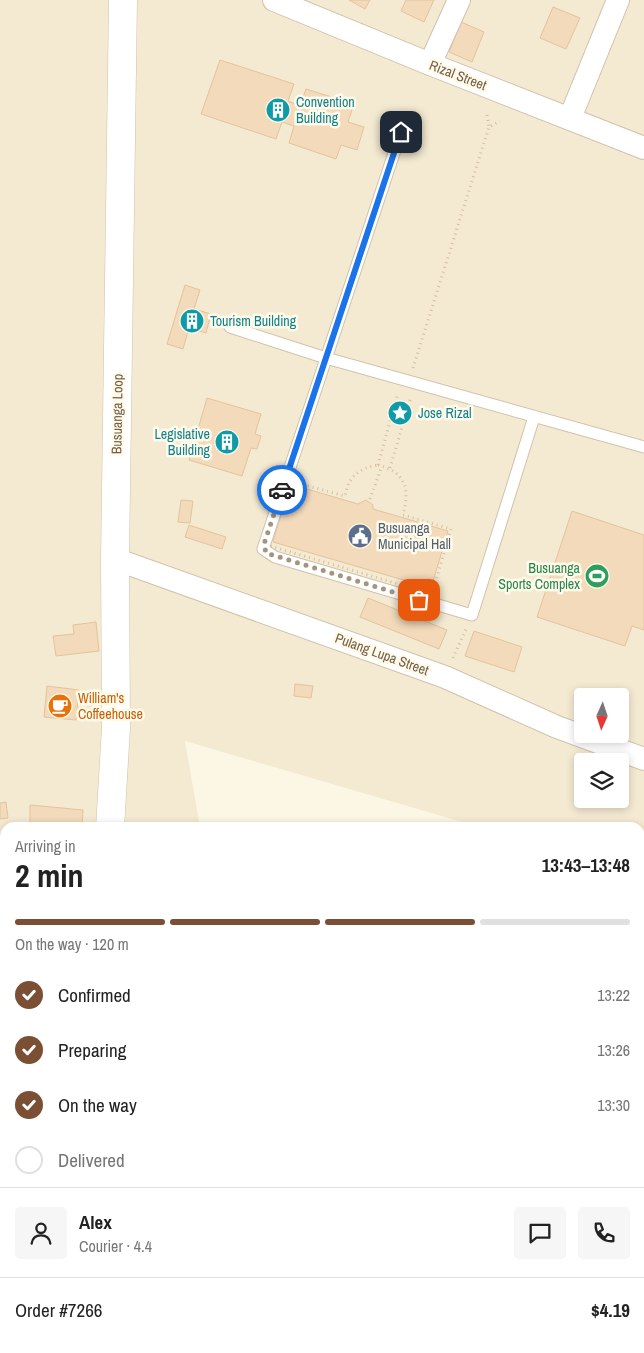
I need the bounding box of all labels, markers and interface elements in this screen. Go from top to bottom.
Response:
street label: Rizal Street [427,56,489,94]
place label: Convention Building [296,93,355,127]
building icon: Convention Building [265,97,291,123]
pin [380,111,422,153]
icon: home [387,118,415,146]
building icon: Tourism Building [179,308,205,334]
place label: Tourism Building [210,312,297,330]
street label: Busuanga Loop [107,374,127,454]
place icon: Jose Rizal [387,400,413,426]
place label: Jose Rizal [418,404,472,422]
place label: Legislative Building [154,425,211,459]
building icon: Legislative Building [214,429,240,455]
courier [257,465,307,515]
icon: car [268,476,296,504]
place label: Busuanga Municipal Hall [378,519,451,553]
public building icon: Busuanga Municipal Hall [347,523,373,549]
place label: Busuanga Sports Complex [498,559,581,593]
sports icon: Busuanga Sports Complex [584,563,610,589]
pin [398,579,440,621]
icon: bag [405,586,433,614]
street label: Pulang Lupa Street [333,629,431,679]
north arrow [574,688,629,742]
map controls [574,688,629,808]
place label: William's Coffeehouse [78,689,143,723]
cafe icon: William's Coffeehouse [47,693,73,719]
button: layers [574,753,629,808]
text: Arriving in [15,835,76,857]
text: 13:43–13:48 [542,852,630,878]
text: 2 min [15,854,84,897]
text: On the way · 120 m [15,933,129,955]
icon: check [15,981,43,1009]
text: Confirmed [58,982,131,1008]
text: 13:22 [597,984,630,1006]
icon: check [15,1036,43,1064]
text: Preparing [58,1037,126,1063]
text: 13:26 [597,1039,630,1061]
icon: check [15,1091,43,1119]
text: On the way [58,1092,137,1118]
text: 13:30 [597,1094,630,1116]
text: Delivered [58,1147,125,1173]
button: person [15,1207,67,1259]
button: chat [514,1207,566,1259]
button: phone [578,1207,630,1259]
text: Alex [79,1209,112,1235]
text: Courier · 4.4 [79,1235,152,1257]
text: Order #7266 [15,1297,102,1323]
text: $4.19 [591,1297,630,1323]

